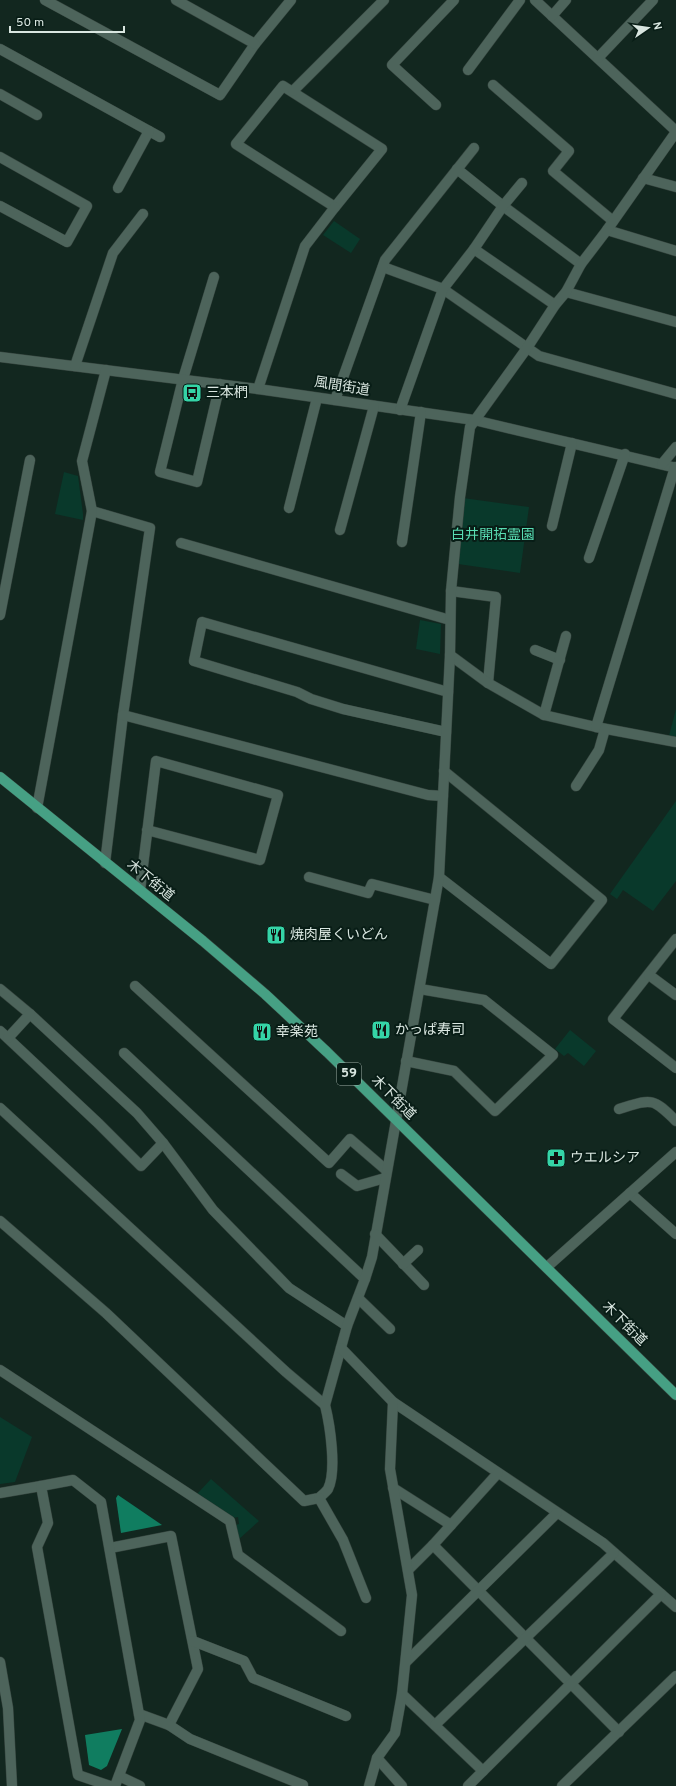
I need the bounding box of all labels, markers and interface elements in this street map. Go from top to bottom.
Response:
scale bar [10,8,124,34]
north arrow [628,8,668,48]
text: 50 m [16,15,44,31]
text: N [649,21,664,31]
street label: 風間街道 [313,374,371,400]
bus stop icon: 三本椚 [181,382,203,404]
place label: 三本椚 [206,385,248,402]
park label: 白井開拓霊園 [451,526,535,544]
street label: 木下街道 [123,857,177,905]
restaurant icon: 焼肉屋くいどん [265,924,287,946]
place label: 焼肉屋くいどん [290,927,388,944]
restaurant icon: かっぱ寿司 [370,1019,392,1041]
restaurant icon: 幸楽苑 [251,1021,273,1043]
place label: かっぱ寿司 [395,1022,465,1039]
place label: 幸楽苑 [276,1024,318,1041]
road number: 59 [337,1063,361,1085]
street label: 木下街道 [367,1072,419,1124]
pharmacy icon: ウエルシア [545,1147,567,1169]
place label: ウエルシア [570,1150,640,1167]
street label: 木下街道 [598,1298,650,1350]

